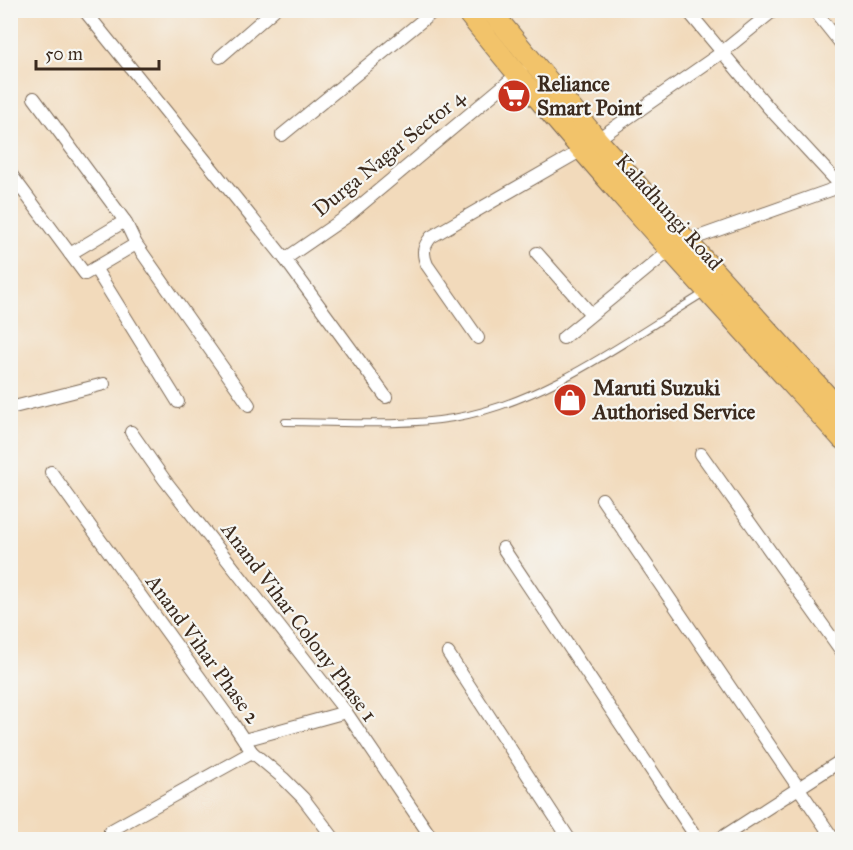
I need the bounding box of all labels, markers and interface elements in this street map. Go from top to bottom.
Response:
scale bar [36,33,159,71]
text: 50 m [45,43,83,65]
place label: Reliance Smart Point [537,71,643,121]
supermarket icon: Reliance Smart Point [496,78,532,114]
street label: Durga Nagar Sector 4 [308,83,471,222]
street label: Kaladhungi Road [610,148,728,276]
place label: Maruti Suzuki Authorised Service [591,375,756,425]
shop icon: Maruti Suzuki Authorised Service [552,382,588,418]
street label: Anand Vihar Colony Phase 1 [215,517,382,727]
street label: Anand Vihar Phase 2 [140,569,266,729]

